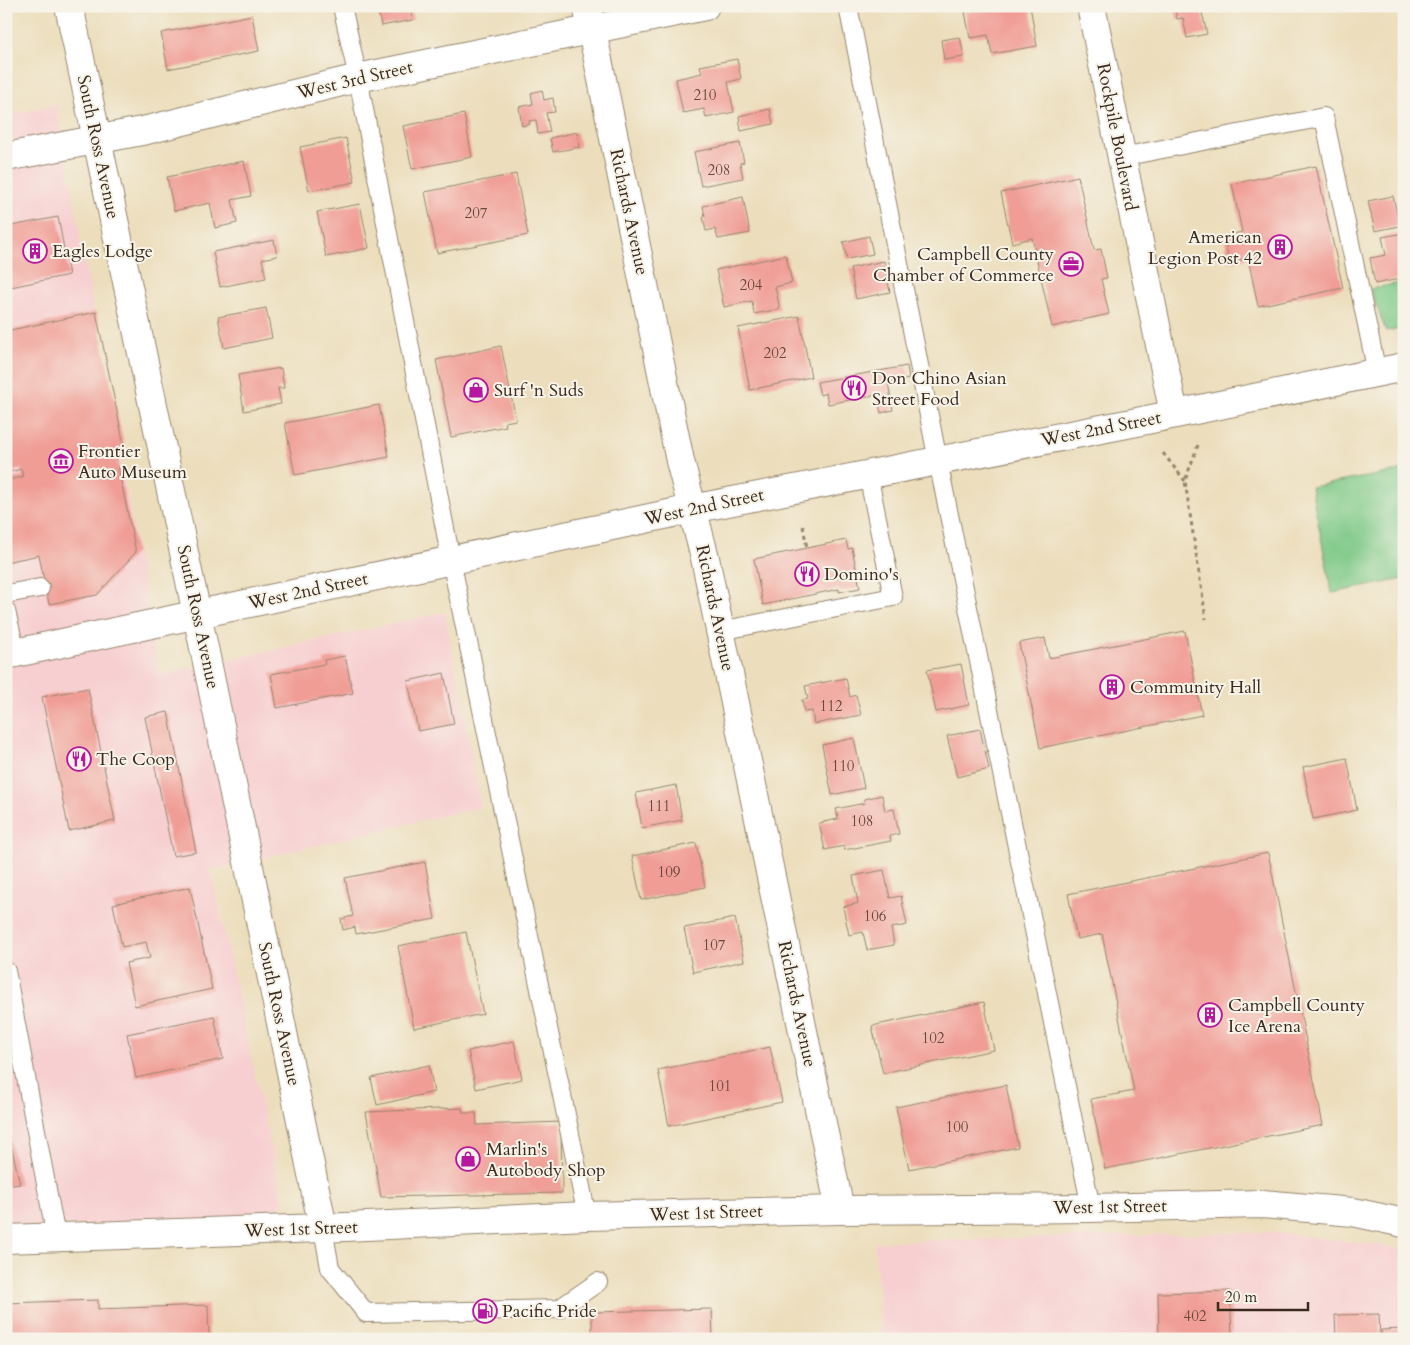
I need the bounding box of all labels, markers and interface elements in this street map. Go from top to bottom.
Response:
street label: West 3rd Street [294,54,416,106]
street label: Rockpile Boulevard [1090,61,1144,213]
street label: South Ross Avenue [71,73,125,221]
house number: 210 [693,85,717,105]
street label: Richards Avenue [603,146,655,278]
house number: 208 [707,160,731,180]
house number: 207 [464,203,488,223]
place label: American Legion Post 42 [1148,225,1263,271]
building icon: American Legion Post 42 [1267,234,1293,260]
building icon: Eagles Lodge [22,238,48,264]
place label: Eagles Lodge [52,239,153,264]
place label: Campbell County Chamber of Commerce [873,242,1054,288]
office icon: Campbell County Chamber of Commerce [1058,251,1084,277]
house number: 204 [739,275,763,295]
house number: 202 [763,343,787,363]
place label: Don Chino Asian Street Food [872,366,1008,412]
restaurant icon: Don Chino Asian Street Food [841,375,867,401]
shop icon: Surf 'n Suds [463,377,489,403]
place label: Surf 'n Suds [494,378,583,403]
street label: West 2nd Street [1038,405,1163,453]
place label: Frontier Auto Museum [78,439,188,485]
museum icon: Frontier Auto Museum [48,448,74,474]
street label: West 2nd Street [641,482,766,532]
street label: Richards Avenue [689,542,741,674]
street label: South Ross Avenue [171,543,225,691]
restaurant icon: Domino's [794,561,820,587]
place label: Domino's [824,562,899,587]
street label: West 2nd Street [245,566,370,616]
building icon: Community Hall [1099,674,1125,700]
place label: Community Hall [1130,675,1262,700]
house number: 112 [819,696,843,716]
restaurant icon: The Coop [66,746,92,772]
place label: The Coop [96,747,175,772]
house number: 110 [831,756,855,776]
house number: 111 [647,796,671,816]
house number: 108 [850,811,874,831]
house number: 109 [657,862,681,882]
house number: 106 [863,906,887,926]
house number: 107 [702,935,726,955]
street label: Richards Avenue [771,938,823,1070]
street label: South Ross Avenue [252,940,306,1088]
place label: Campbell County Ice Arena [1228,993,1365,1039]
building icon: Campbell County Ice Arena [1197,1002,1223,1028]
house number: 102 [921,1028,945,1048]
house number: 101 [708,1076,732,1096]
house number: 100 [945,1117,969,1137]
place label: Marlin's Autobody Shop [486,1137,606,1183]
shop icon: Marlin's Autobody Shop [455,1146,481,1172]
street label: West 1st Street [1052,1194,1167,1221]
street label: West 1st Street [648,1199,764,1228]
street label: West 1st Street [243,1215,359,1244]
scale bar [1218,1280,1308,1312]
text: 20 m [1225,1287,1257,1307]
fuel station icon: Pacific Pride [472,1298,498,1324]
place label: Pacific Pride [502,1299,597,1324]
house number: 402 [1183,1306,1207,1326]

